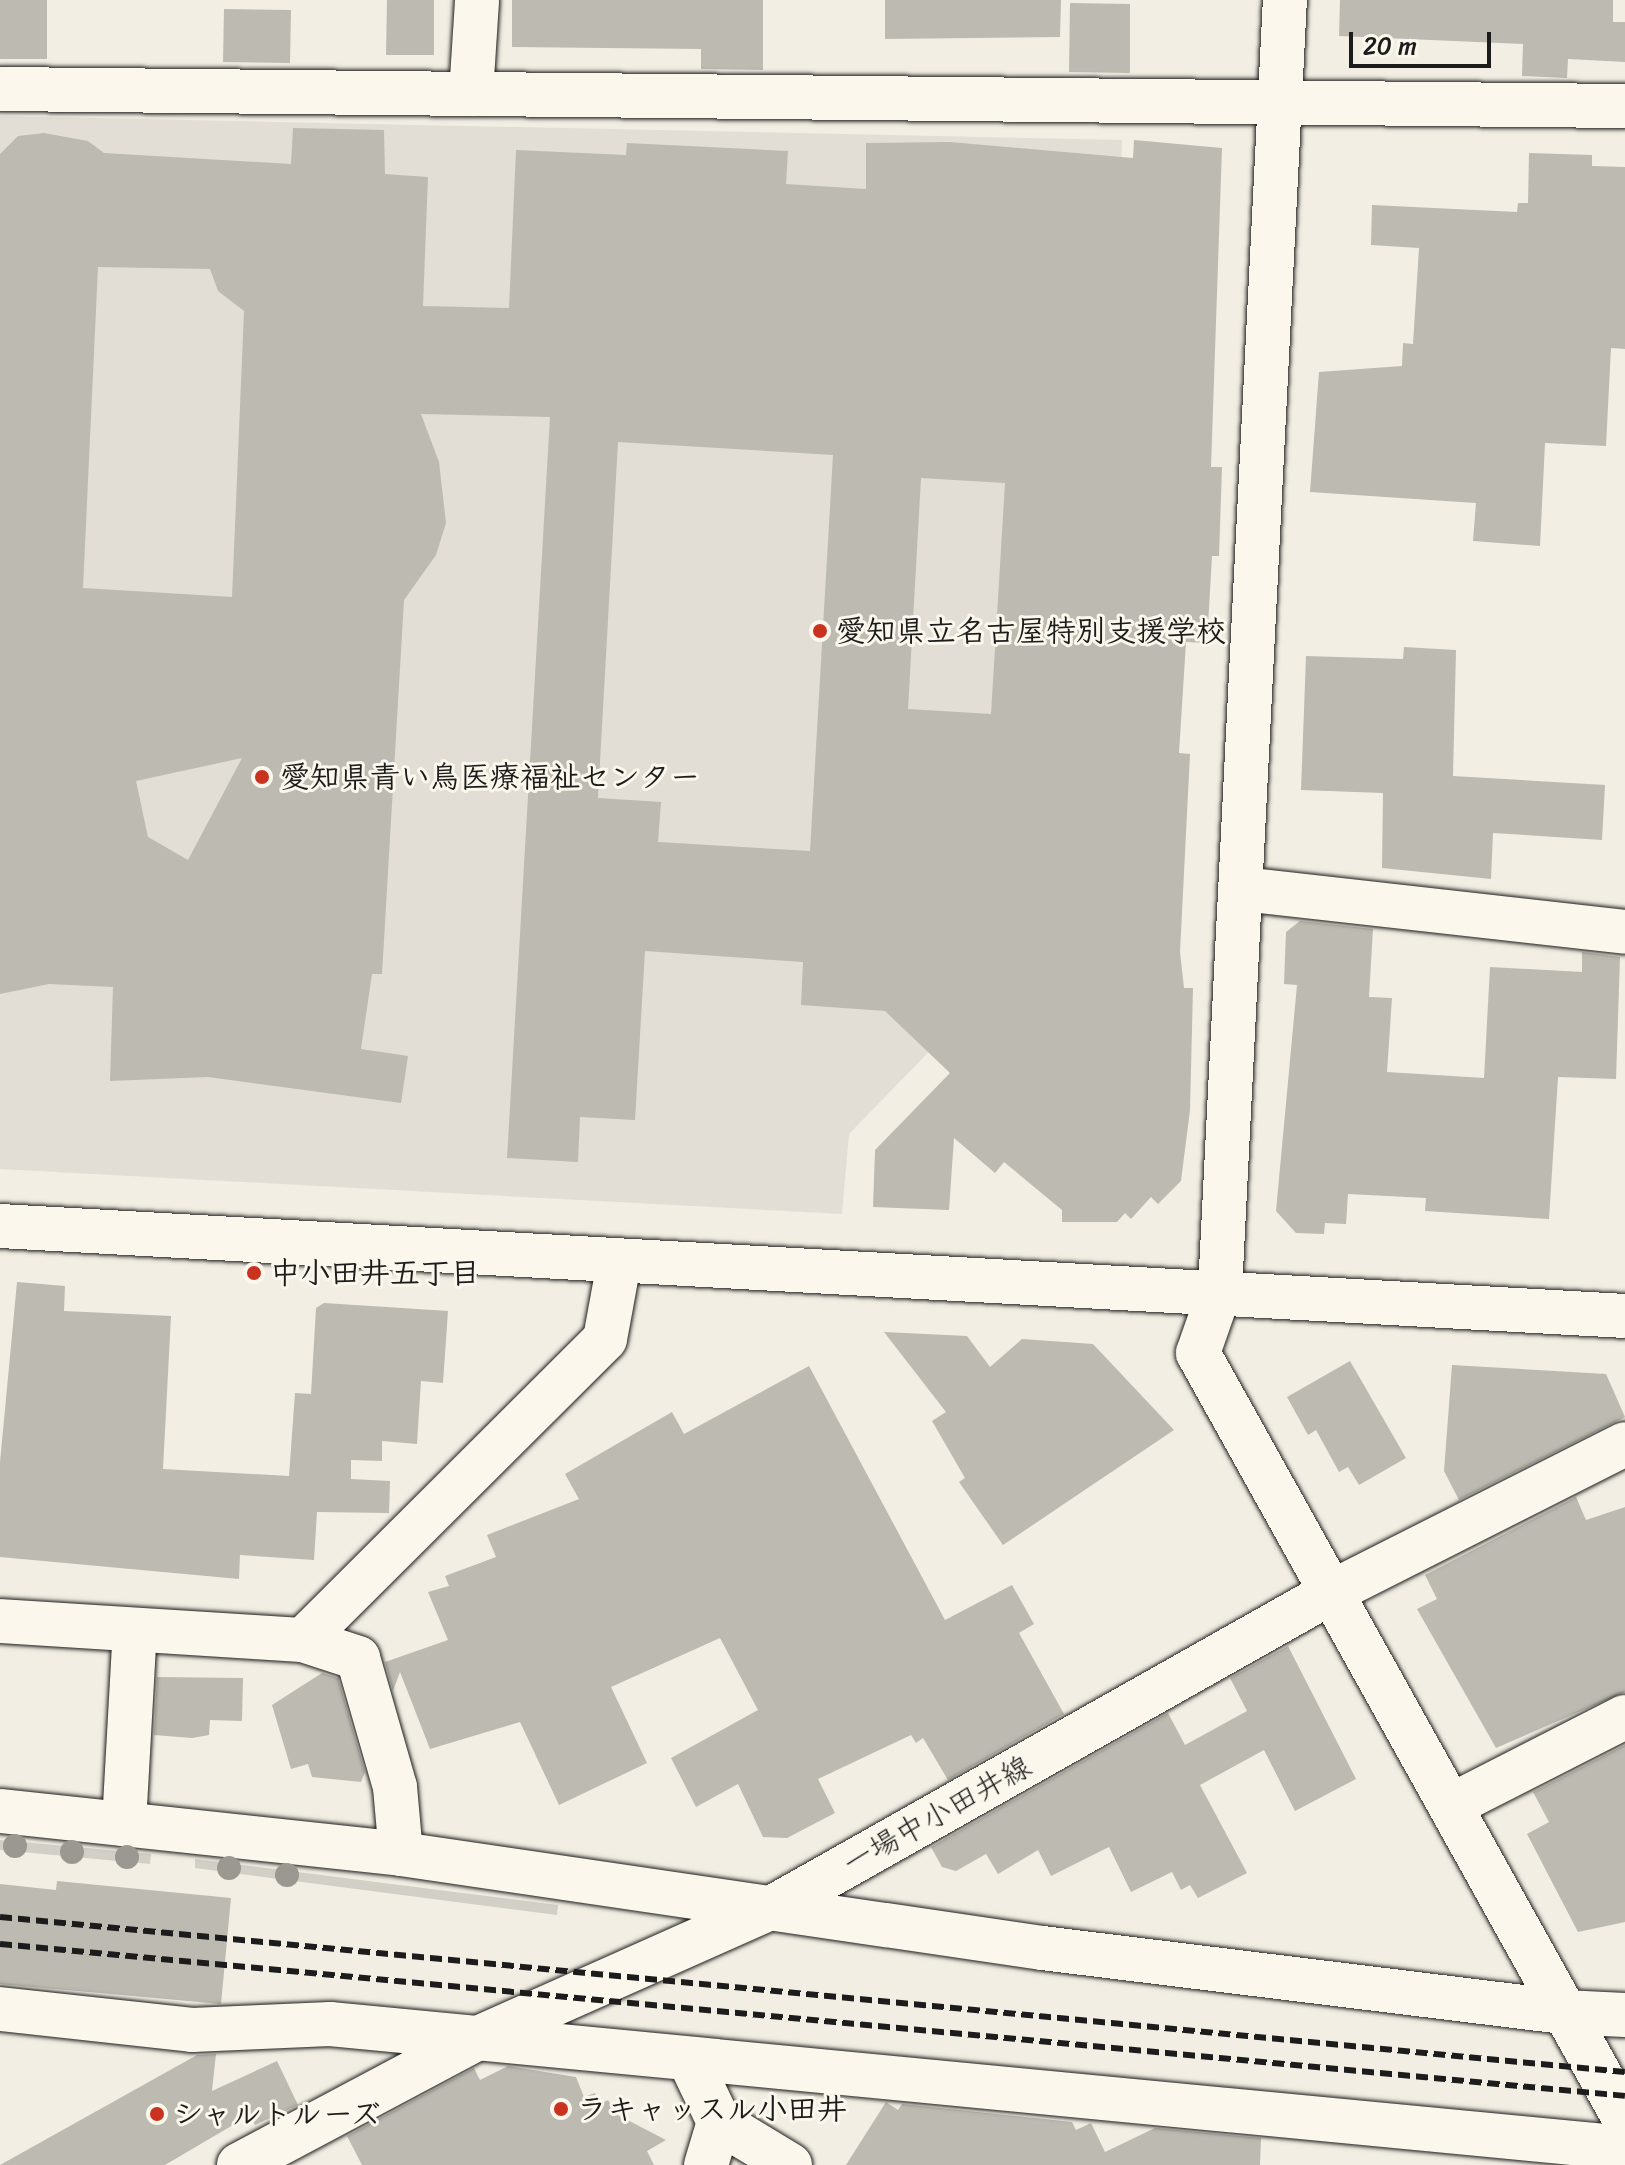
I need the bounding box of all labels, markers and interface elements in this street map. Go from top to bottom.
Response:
scale bar [1353,16,1495,66]
text: 20 m [1363,25,1417,67]
place label: 愛知県立名古屋特別支援学校 [836,613,1226,649]
marker: 愛知県立名古屋特別支援学校 [811,622,829,640]
place label: 愛知県青い鳥医療福祉センター [280,759,700,795]
marker: 愛知県青い鳥医療福祉センター [251,766,273,788]
place label: 中小田井五丁目 [270,1255,480,1291]
marker: 中小田井五丁目 [245,1264,263,1282]
street label: 一場中小田井線 [836,1748,1038,1882]
place label: ラキャッスル小田井 [577,2091,847,2127]
place label: シャルトルーズ [173,2096,384,2132]
marker: ラキャッスル小田井 [552,2100,570,2118]
marker: シャルトルーズ [148,2105,166,2123]

